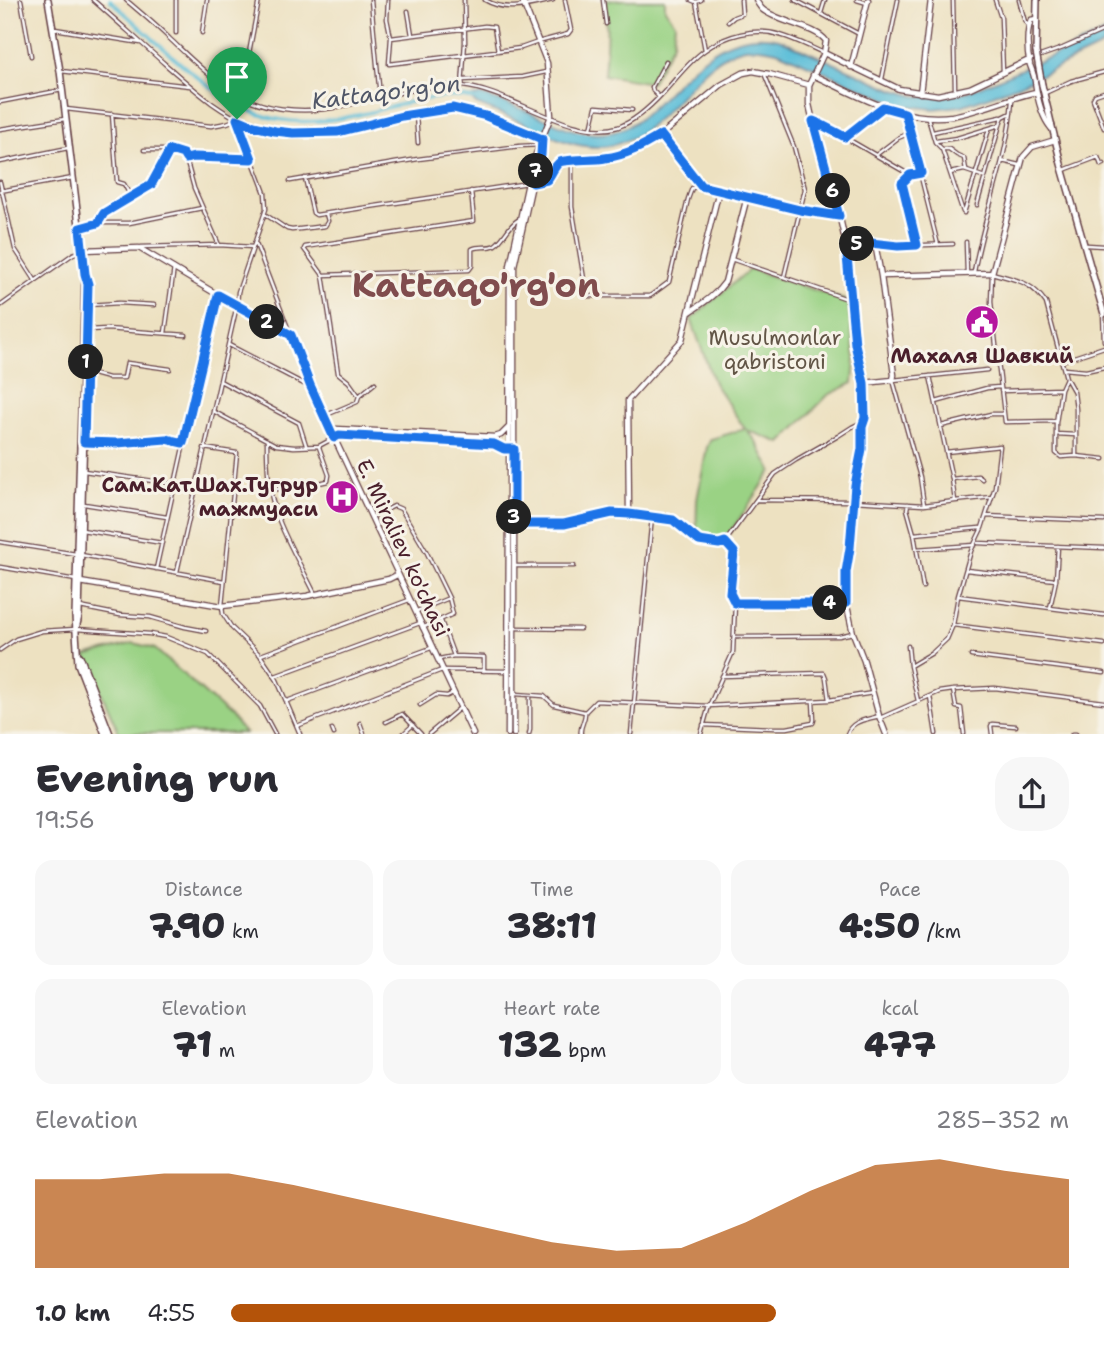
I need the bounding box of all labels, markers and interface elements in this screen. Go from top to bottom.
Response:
pin [207,47,267,119]
icon: arrive [218,58,256,96]
water label: Kattaqo'rg'on [310,68,462,116]
pin: 7 [518,154,554,188]
text: 7 [529,158,542,183]
pin: 6 [816,174,850,208]
text: 6 [826,178,839,203]
pin: 5 [840,226,874,262]
text: 5 [851,231,862,256]
district label: Kattaqo'rg'on [352,261,600,308]
public building icon: Махаля Шавкий [963,303,1001,341]
pin: 2 [250,304,284,340]
text: 2 [260,309,273,334]
park label: Musulmonlar qabristoni [709,324,841,376]
place label: Махаля Шавкий [890,342,1074,370]
pin: 1 [68,344,104,380]
text: 1 [81,349,90,374]
street label: E. Miraliev ko'chasi [350,455,456,641]
place label: Сам.Кат.Шах.Тугрур мажмуаси [101,471,318,523]
hospital icon: Сам.Кат.Шах.Тугрур мажмуаси [323,478,361,516]
pin: 3 [496,500,532,534]
text: 3 [507,504,520,529]
pin: 4 [812,586,848,620]
text: 4 [823,590,836,615]
text: Evening run [35,753,278,804]
button: share [995,757,1069,831]
text: 19:56 [35,805,95,835]
text: Distance [165,877,243,902]
text: Time [530,877,574,902]
text: Pace [879,877,921,902]
text: 7.90 [149,902,226,949]
text: 38:11 [507,902,597,949]
text: 4:50 [839,902,921,949]
text: km [226,919,259,944]
text: /km [921,919,961,944]
text: Elevation [161,996,247,1021]
text: Heart rate [504,996,600,1021]
text: kcal [882,996,918,1021]
text: 71 [173,1021,212,1068]
text: 132 [498,1021,562,1068]
text: 477 [864,1021,936,1068]
text: m [212,1038,235,1063]
text: bpm [562,1038,606,1063]
text: Elevation [35,1105,138,1135]
text: 285–352 m [936,1105,1069,1135]
text: 1.0 km [35,1298,110,1328]
text: 4:55 [147,1298,195,1328]

